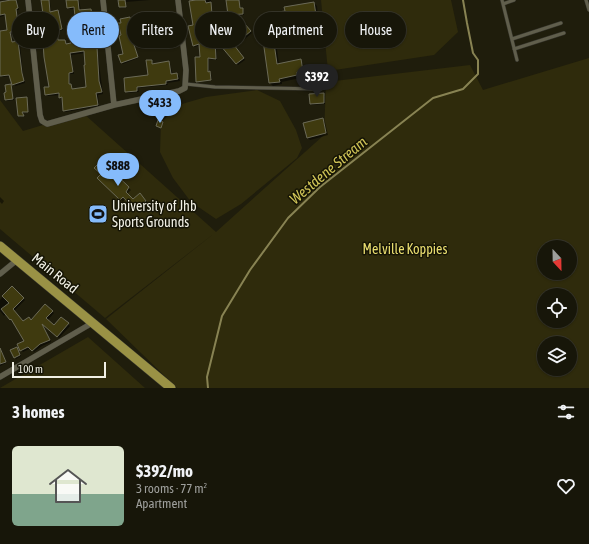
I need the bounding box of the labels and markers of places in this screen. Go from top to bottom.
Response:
pin: $392 [293,64,341,98]
pin: $433 [136,90,184,124]
pin: $888 [94,153,142,187]
place label: University of Jhb Sports Grounds [112,198,197,230]
sports icon: University of Jhb Sports Grounds [87,203,109,225]

